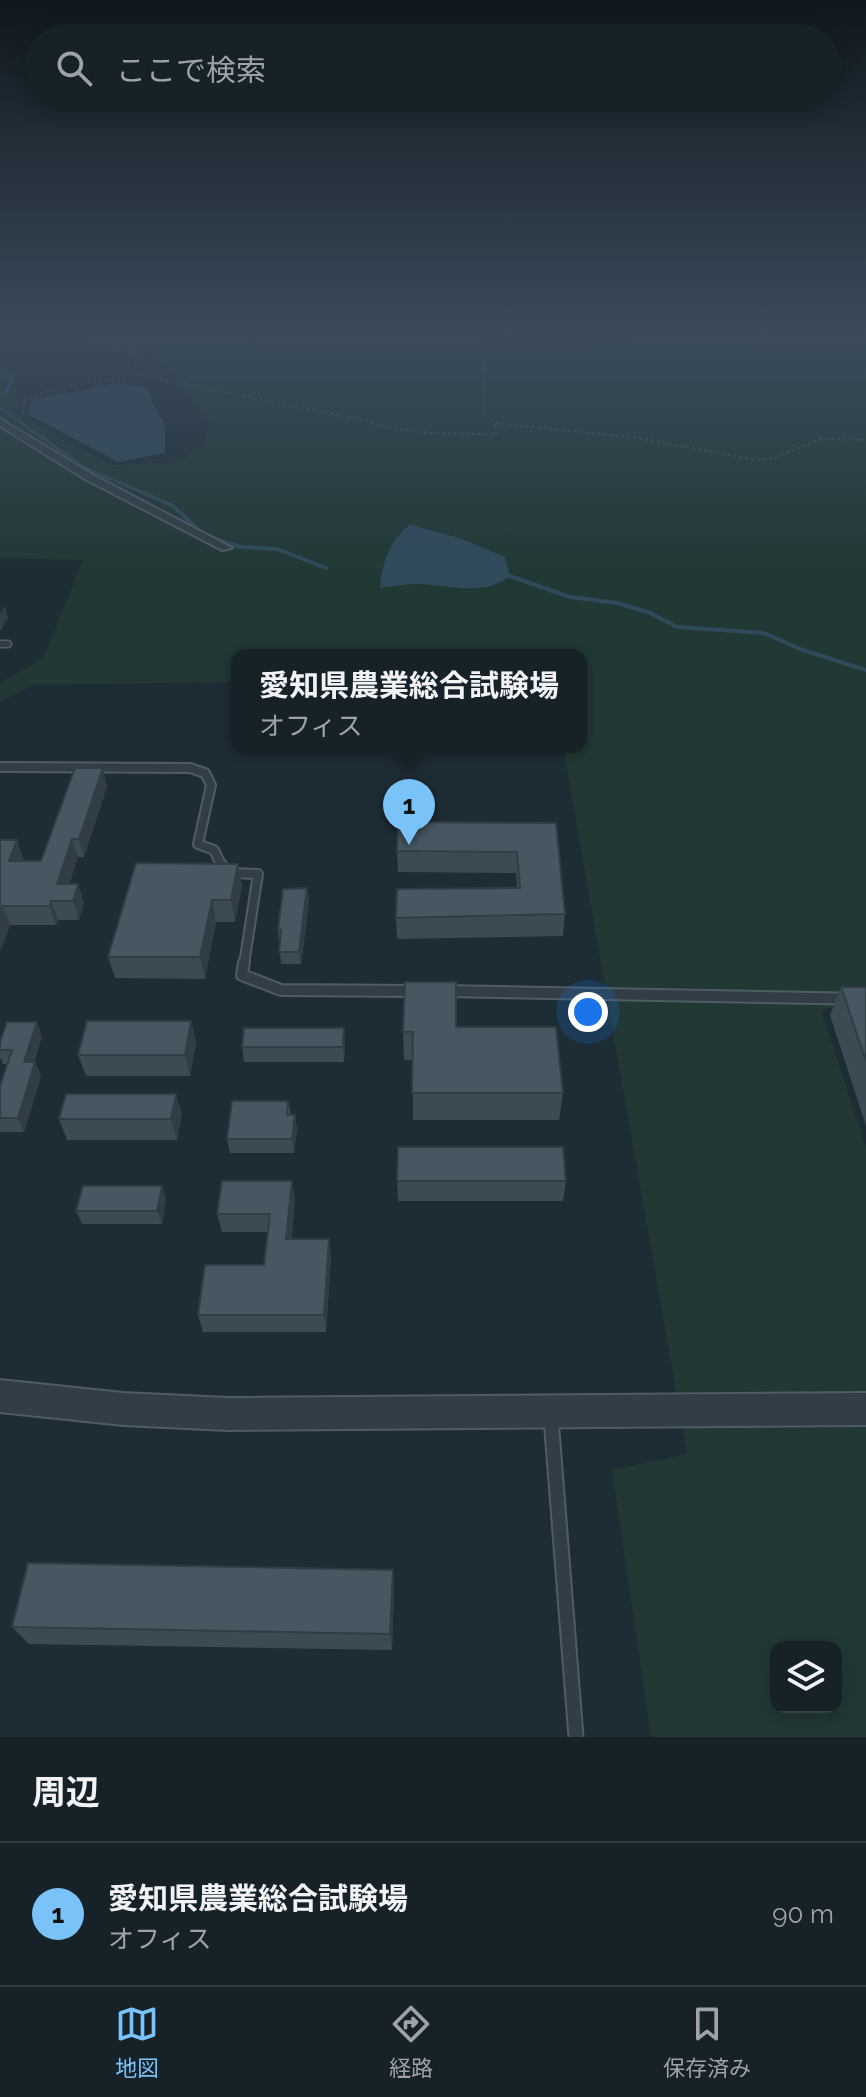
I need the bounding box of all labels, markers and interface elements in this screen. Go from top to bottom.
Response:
search box [24,24,842,112]
icon: search [52,46,96,90]
text: ここで検索 [116,53,266,88]
popup [231,649,587,753]
text: 愛知県農業総合試験場 [259,668,559,703]
text: オフィス [259,711,362,741]
pin: 1 [383,779,435,845]
your location [568,992,608,1032]
map controls [770,1641,842,1713]
button: layers [770,1641,842,1713]
text: 周辺 [32,1772,100,1812]
text: 愛知県農業総合試験場 [108,1881,408,1916]
text: 1 [52,1899,64,1929]
text: 90 m [772,1899,834,1929]
text: オフィス [108,1924,211,1954]
tab: 地図 [115,2002,159,2082]
tab: 経路 [389,2002,433,2082]
tab: 保存済み [663,2002,751,2082]

